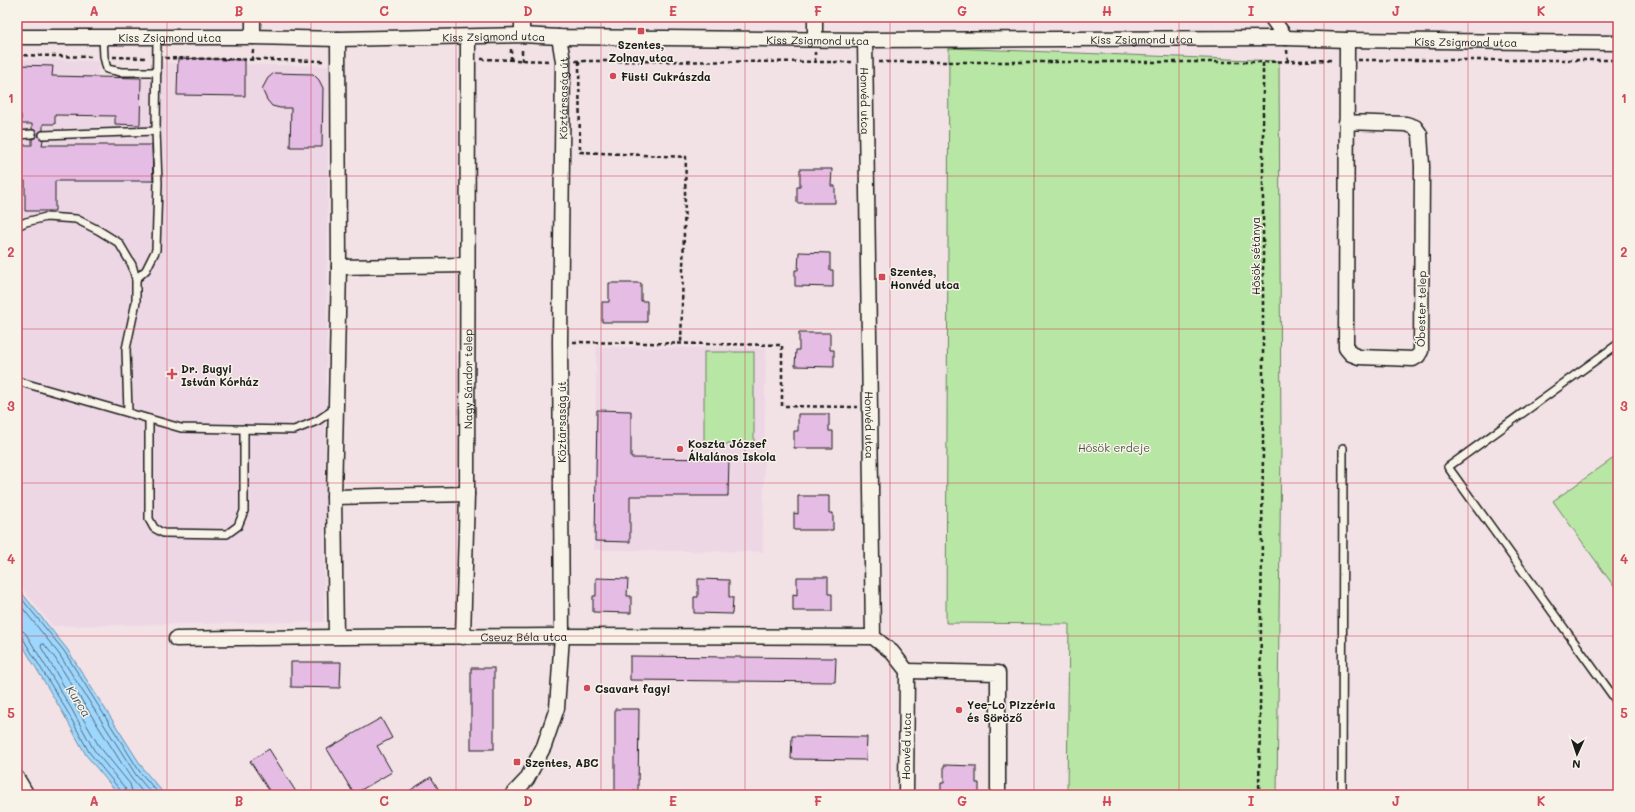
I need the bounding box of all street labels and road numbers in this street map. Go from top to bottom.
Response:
street label: Kiss Zsigmond utca [442,27,546,44]
street label: Kiss Zsigmond utca [119,30,222,45]
street label: Kiss Zsigmond utca [1090,31,1194,46]
street label: Kiss Zsigmond utca [766,32,870,48]
street label: Kiss Zsigmond utca [1414,33,1518,49]
street label: Köztársaság út [555,56,571,139]
street label: Honvéd utca [858,67,874,135]
street label: Hősök sétánya [1248,217,1263,295]
street label: Óbester telep [1413,270,1429,347]
street label: Nagy Sándor telep [460,329,475,429]
street label: Köztársaság út [554,381,569,463]
street label: Honvéd utca [862,391,878,459]
street label: Cseuz Béla utca [481,629,567,644]
street label: Honvéd utca [898,712,914,780]

